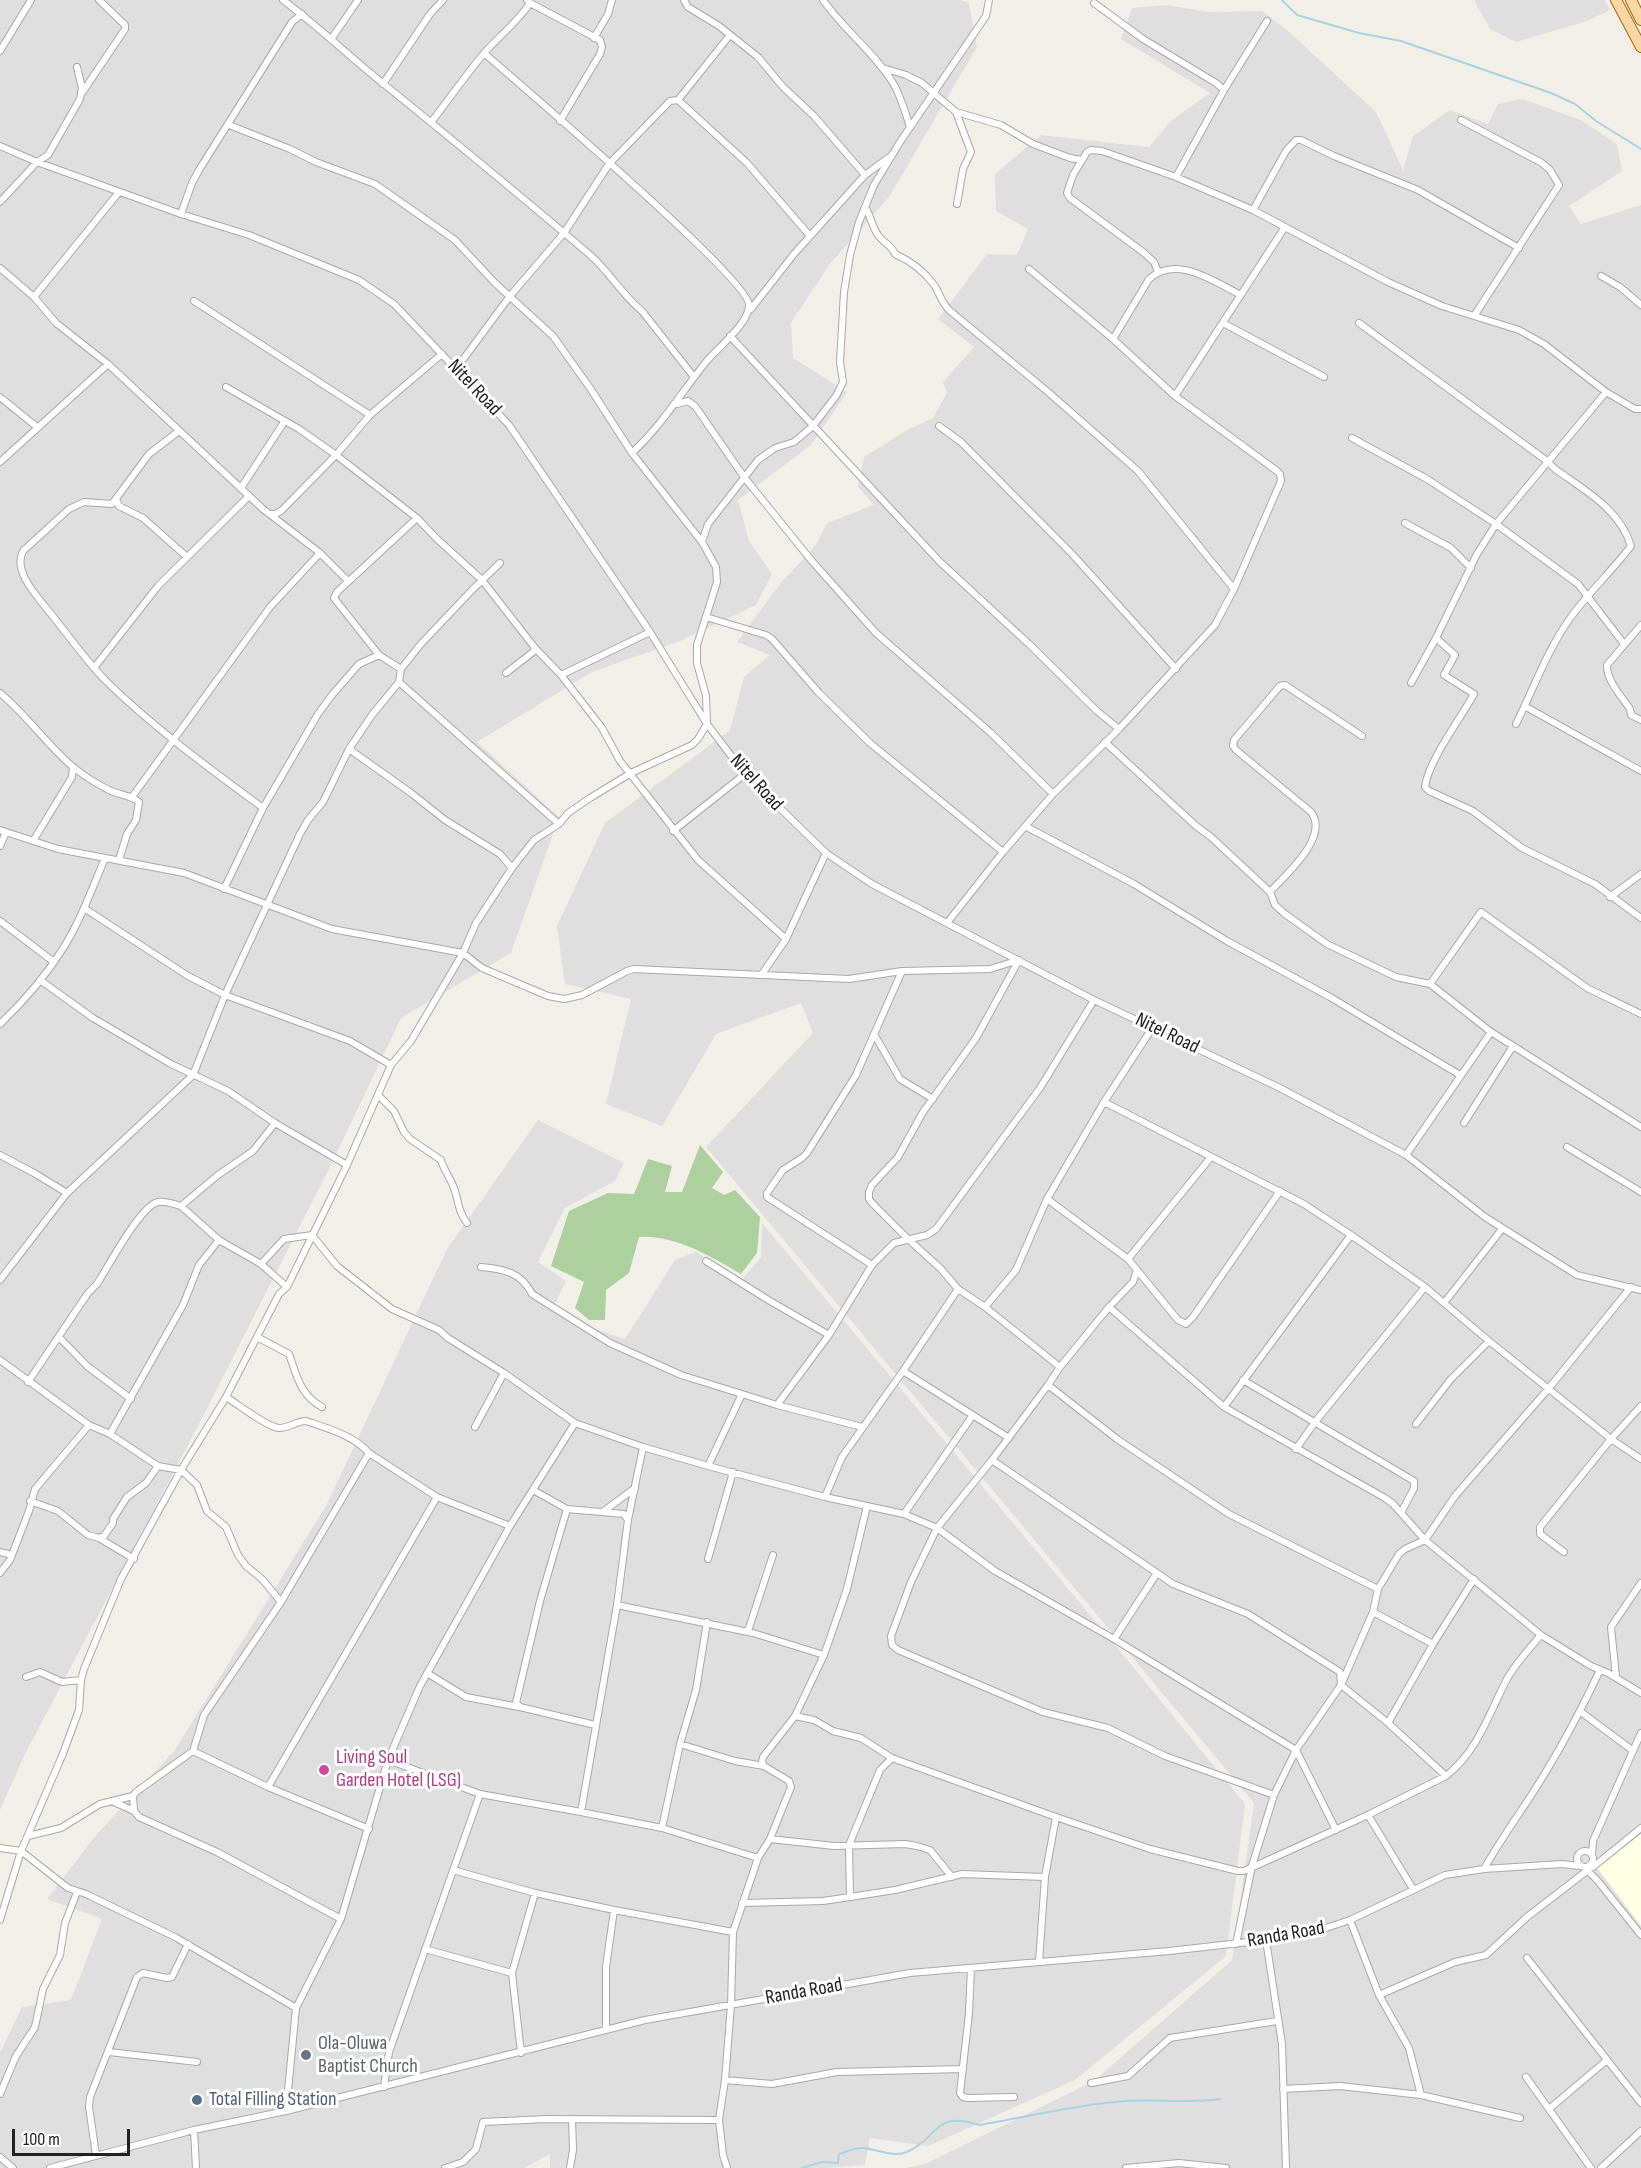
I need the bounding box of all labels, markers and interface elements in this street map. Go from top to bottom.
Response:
street label: Nitel Road [442,355,506,421]
street label: Nitel Road [724,750,788,816]
street label: Nitel Road [1131,1008,1203,1060]
place label: Living Soul Garden Hotel (LSG) [336,1746,461,1793]
marker: Living Soul Garden Hotel (LSG) [317,1763,331,1777]
street label: Randa Road [1246,1916,1326,1954]
street label: Randa Road [764,1973,844,2011]
place label: Ola-Oluwa Baptist Church [318,2032,418,2079]
marker: Ola-Oluwa Baptist Church [299,2048,313,2062]
place label: Total Filling Station [209,2088,337,2112]
marker: Total Filling Station [190,2093,204,2107]
scale bar [15,2117,134,2155]
text: 100 m [23,2129,60,2150]

